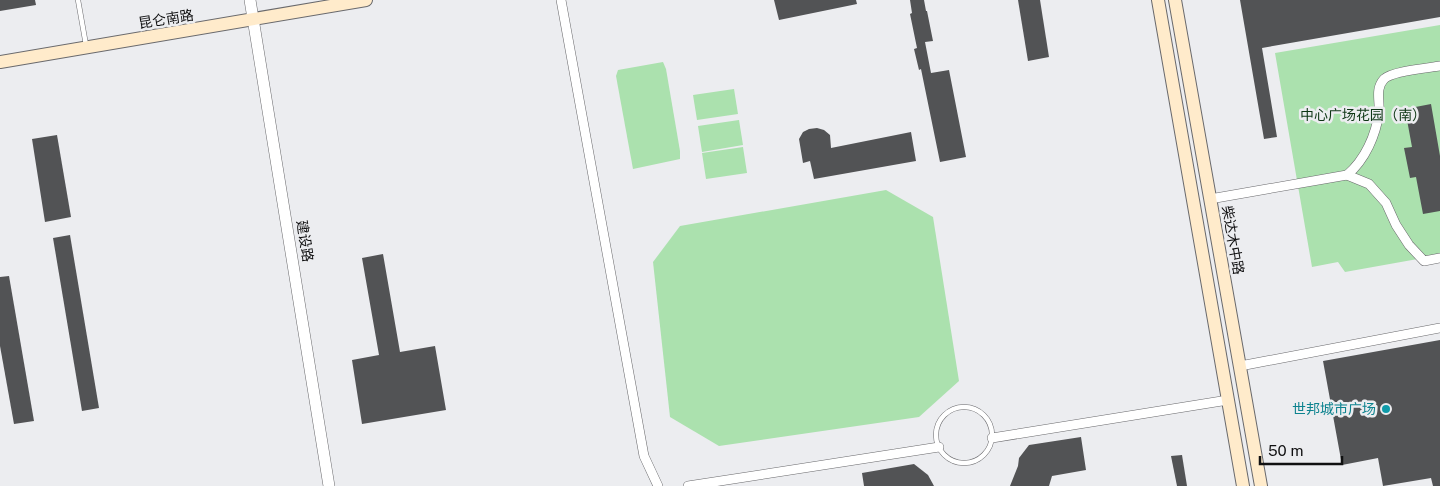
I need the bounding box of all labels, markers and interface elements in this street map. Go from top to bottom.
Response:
street label: 昆仑南路 [137,7,195,31]
park label: 中心广场花园（南） [1300,107,1426,123]
street label: 柴达木中路 [1219,204,1247,276]
street label: 建设路 [294,219,316,263]
place label: 世邦城市广场 [1292,401,1376,417]
marker: 世邦城市广场 [1380,403,1392,415]
scale bar [1260,434,1342,466]
text: 50 m [1268,442,1303,459]

